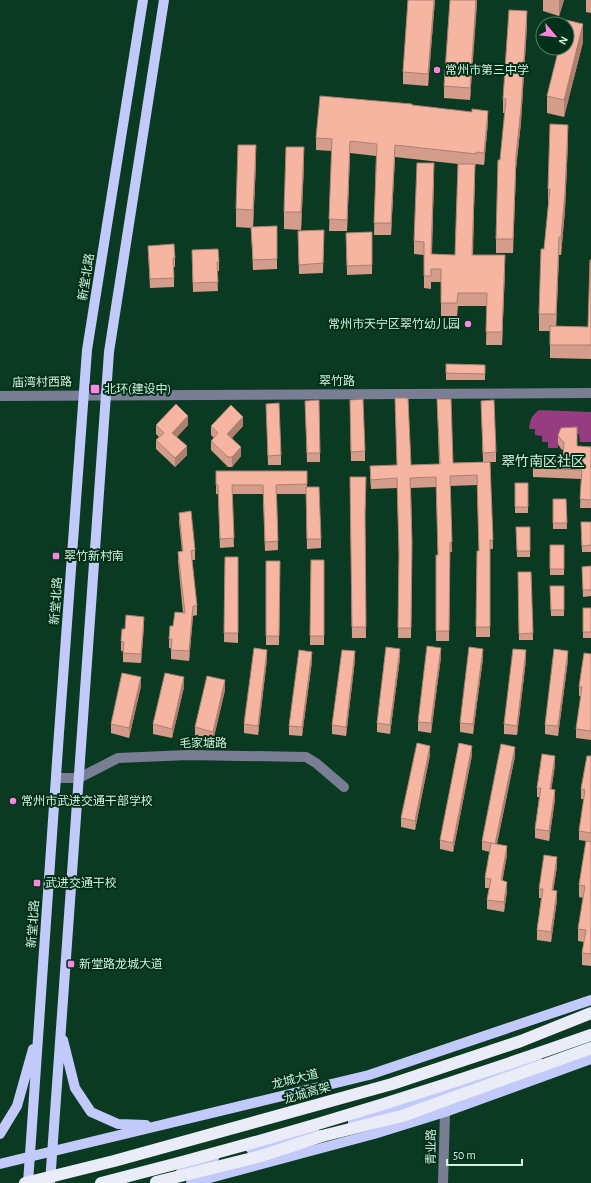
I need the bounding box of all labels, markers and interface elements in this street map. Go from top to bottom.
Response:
north arrow [535,16,575,56]
text: N [557,34,570,46]
place label: 常州市第三中学 [445,63,529,76]
marker: 常州市第三中学 [432,65,442,75]
street label: 新堂北路 [75,252,96,302]
place label: 常州市天宁区翠竹幼儿园 [328,317,460,330]
marker: 常州市天宁区翠竹幼儿园 [463,319,473,329]
street label: 庙湾村西路 [12,374,72,389]
street label: 翠竹路 [319,374,355,387]
place label: 北环(建设中) [104,382,171,395]
marker: 北环(建设中) [89,383,101,395]
district label: 翠竹南区社区 [501,454,585,469]
place label: 翠竹新村南 [64,549,124,562]
marker: 翠竹新村南 [51,551,61,561]
street label: 新堂北路 [47,577,64,625]
street label: 毛家塘路 [179,736,227,749]
place label: 常州市武进交通干部学校 [21,794,153,807]
marker: 常州市武进交通干部学校 [8,796,18,806]
place label: 武进交通干校 [45,876,117,889]
marker: 武进交通干校 [32,878,42,888]
street label: 新堂北路 [24,900,41,948]
place label: 新堂路龙城大道 [79,957,163,970]
marker: 新堂路龙城大道 [66,959,76,969]
street label: 龙城大道 [270,1066,320,1091]
street label: 龙城高架 [282,1080,332,1105]
street label: 青业路 [424,1129,437,1165]
scale bar [447,1141,522,1167]
text: 50 m [453,1149,476,1161]

